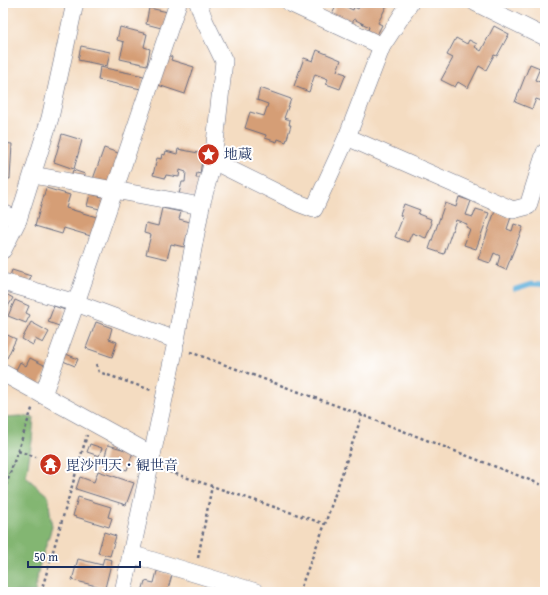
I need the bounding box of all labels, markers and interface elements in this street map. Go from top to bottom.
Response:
place icon: 地蔵 [195,141,221,167]
place label: 地蔵 [224,144,252,164]
temple icon: 毘沙門天・観世音 [37,452,63,478]
place label: 毘沙門天・観世音 [66,455,178,475]
scale bar [28,543,140,569]
text: 50 m [34,548,58,565]

